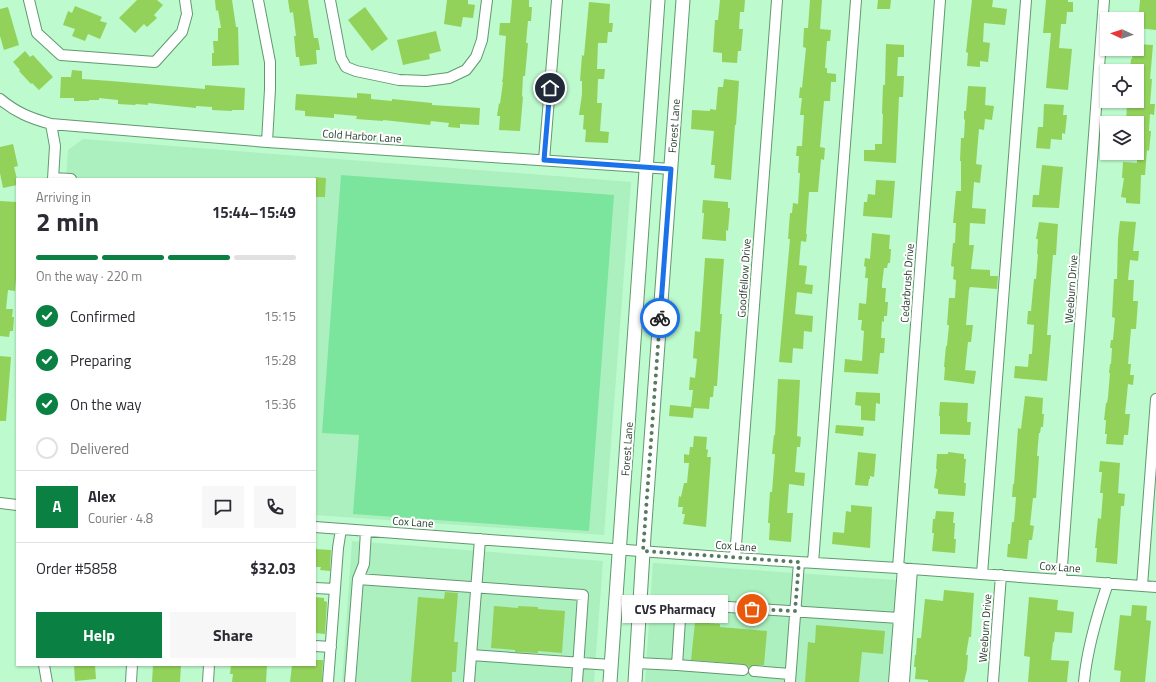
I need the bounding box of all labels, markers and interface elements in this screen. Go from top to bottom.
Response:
north arrow [1100,12,1144,56]
map controls [1100,12,1144,160]
button: locate [1100,64,1144,108]
pin [533,71,567,105]
icon: home [539,77,561,99]
street label: Forest Lane [664,98,684,154]
button: layers [1100,116,1144,160]
street label: Cold Harbor Lane [322,125,403,147]
text: Arriving in [36,187,91,207]
text: 15:44–15:49 [212,201,296,224]
text: 2 min [36,202,99,241]
street label: Goodfellow Drive [733,238,755,318]
street label: Cedarbrush Drive [896,242,918,323]
street label: Weeburn Drive [1061,254,1081,324]
text: On the way · 220 m [36,266,142,286]
courier [640,298,680,338]
icon: check [36,305,58,327]
text: Confirmed [70,305,135,328]
text: 15:15 [264,306,296,326]
icon: bike [649,307,671,329]
icon: check [36,349,58,371]
text: Preparing [70,349,131,372]
text: 15:28 [264,350,296,370]
icon: check [36,393,58,415]
text: On the way [70,393,142,416]
text: 15:36 [264,394,296,414]
street label: Forest Lane [617,421,637,477]
text: Delivered [70,437,129,460]
text: Alex [88,485,116,508]
button: chat [202,486,244,528]
button: phone [254,486,296,528]
text: A [52,495,62,518]
text: Courier · 4.8 [88,508,153,528]
street label: Cox Lane [392,513,435,531]
street label: Cox Lane [715,537,758,555]
text: Order #5858 [36,557,117,580]
text: $32.03 [250,557,296,580]
street label: Cox Lane [1039,558,1082,576]
pin [735,592,769,626]
street label: Weeburn Drive [975,593,995,663]
callout: CVS Pharmacy [622,595,728,623]
icon: bag [741,598,763,620]
text: CVS Pharmacy [635,599,715,619]
button: Help [36,612,162,658]
button: Share [170,612,296,658]

